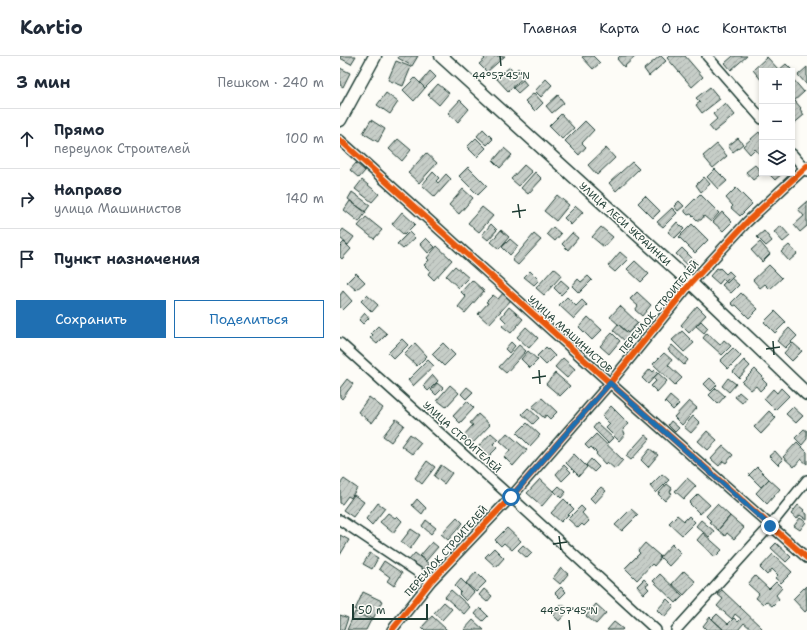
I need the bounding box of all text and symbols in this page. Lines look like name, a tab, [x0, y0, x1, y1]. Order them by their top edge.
text: Kartio	[20, 15, 83, 40]
text: Главная	[523, 19, 577, 37]
text: Карта	[599, 19, 639, 37]
text: О нас	[661, 19, 700, 37]
text: Контакты	[722, 19, 787, 37]
map controls	[759, 68, 795, 176]
button: +	[759, 68, 795, 104]
text: 44°57'45"N	[472, 69, 530, 82]
text: 3 мин	[16, 71, 71, 93]
text: Пешком · 240 m	[218, 74, 324, 91]
button: −	[759, 104, 795, 140]
text: Прямо	[54, 120, 104, 140]
icon: ahead	[16, 128, 38, 150]
text: 100 m	[285, 130, 324, 147]
text: переулок Строителей	[54, 140, 190, 157]
button: layers	[759, 140, 795, 176]
street label: УЛИЦА ЛЕСИ УКРАИНКИ	[576, 179, 674, 269]
text: Направо	[54, 180, 122, 200]
icon: right	[16, 188, 38, 210]
text: 140 m	[285, 190, 324, 207]
text: улица Машинистов	[54, 200, 181, 217]
icon: arrive	[16, 248, 38, 270]
text: Пункт назначения	[54, 249, 200, 269]
street label: ПЕРЕУЛОК СТРОИТЕЛЕЙ	[616, 258, 702, 356]
street label: УЛИЦА МАШИНИСТОВ	[525, 292, 615, 376]
button: Сохранить	[16, 300, 166, 338]
button: Поделиться	[174, 300, 324, 338]
street label: УЛИЦА СТРОИТЕЛЕЙ	[420, 398, 504, 476]
route start	[502, 488, 520, 506]
street label: ПЕРЕУЛОК СТРОИТЕЛЕЙ	[402, 503, 490, 599]
route end	[761, 517, 779, 535]
scale bar	[352, 602, 428, 621]
text: 50 m	[358, 603, 386, 618]
text: 44°57'45"N	[540, 604, 598, 617]

